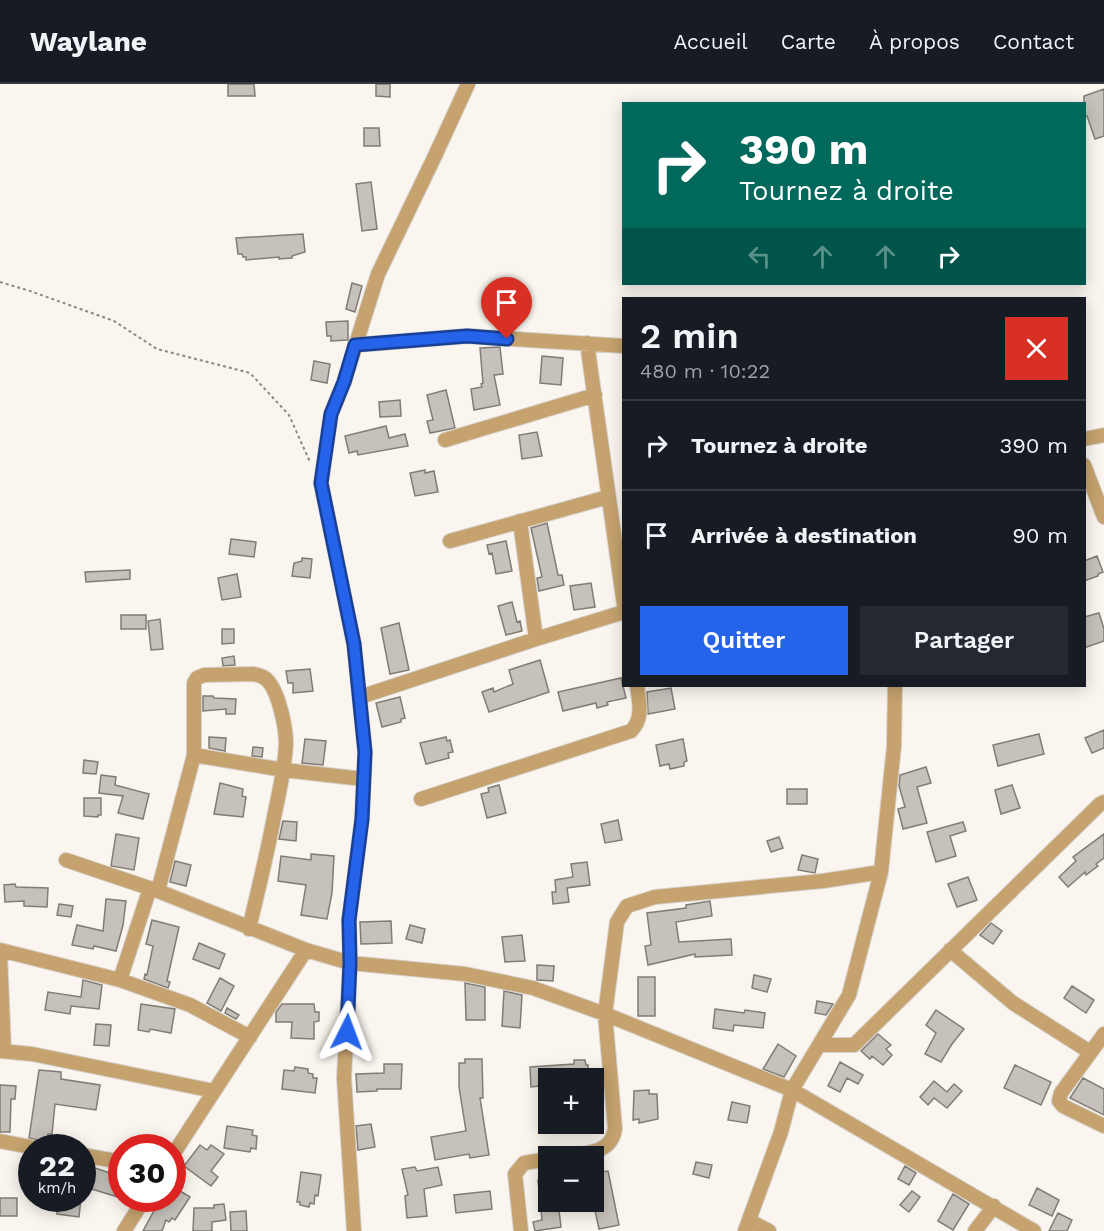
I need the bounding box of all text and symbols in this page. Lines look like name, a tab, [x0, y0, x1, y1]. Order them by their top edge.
text: Waylane	[30, 25, 147, 58]
text: Accueil	[673, 29, 748, 54]
text: Carte	[781, 29, 836, 54]
text: À propos	[869, 29, 960, 54]
text: Contact	[993, 29, 1074, 54]
text: 390 m	[739, 125, 868, 174]
icon: right	[640, 126, 718, 204]
text: Tournez à droite	[739, 175, 954, 207]
icon: left	[743, 240, 776, 273]
icon: ahead	[806, 240, 839, 273]
icon: ahead	[869, 240, 902, 273]
icon: right	[932, 240, 965, 273]
pin	[481, 277, 532, 339]
icon: arrive	[490, 286, 523, 319]
text: 2 min	[640, 315, 739, 357]
button: close	[1005, 317, 1068, 380]
text: 480 m · 10:22	[640, 359, 770, 383]
icon: right	[640, 429, 673, 462]
text: Tournez à droite	[691, 433, 868, 458]
text: 390 m	[999, 433, 1068, 458]
icon: arrive	[640, 519, 673, 552]
text: Arrivée à destination	[691, 523, 917, 548]
text: 90 m	[1012, 523, 1068, 548]
button: Quitter	[640, 606, 848, 675]
button: Partager	[860, 606, 1068, 675]
position arrow	[315, 1000, 379, 1064]
map controls	[538, 1068, 604, 1212]
button: +	[538, 1068, 604, 1134]
speed limit sign: 30	[108, 1134, 186, 1212]
button: −	[538, 1146, 604, 1212]
text: 22	[39, 1148, 75, 1183]
text: km/h	[38, 1179, 76, 1197]

